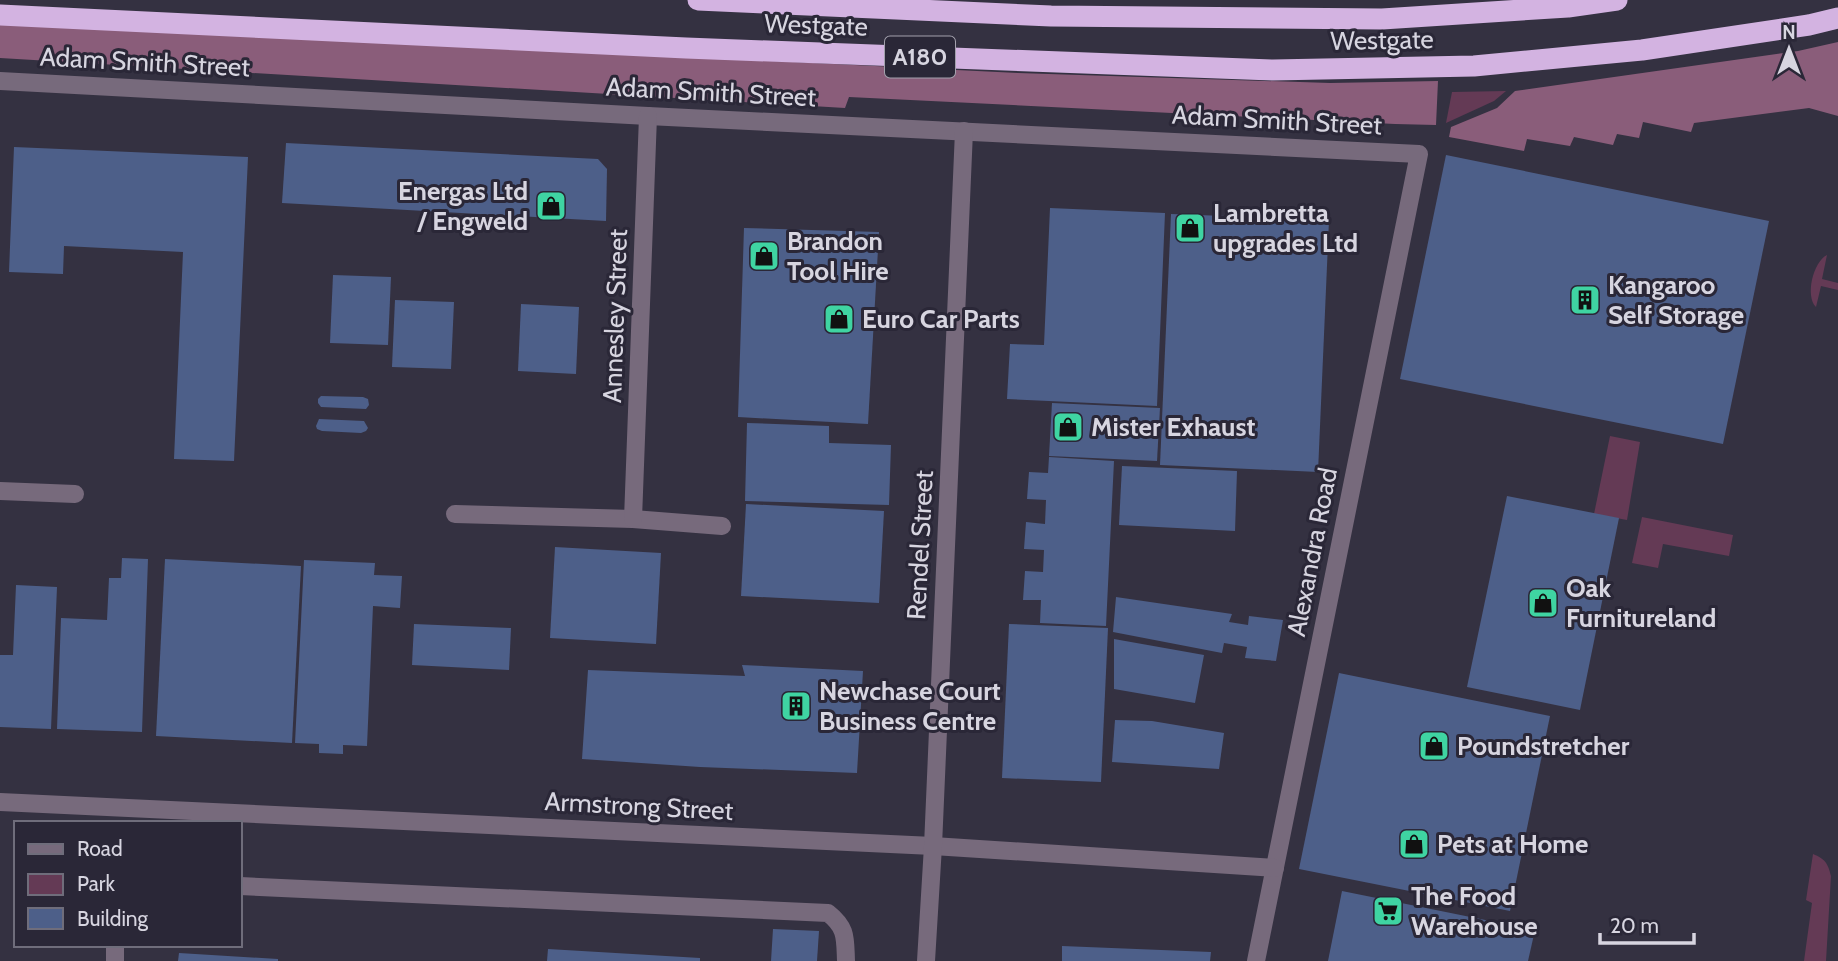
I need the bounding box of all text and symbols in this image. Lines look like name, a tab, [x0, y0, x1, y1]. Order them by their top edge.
street label: Westgate	[764, 7, 868, 43]
north arrow	[1754, 14, 1824, 84]
text: N	[1782, 21, 1796, 44]
street label: Westgate	[1330, 23, 1434, 57]
road number: A180	[885, 36, 955, 78]
street label: Adam Smith Street	[39, 41, 251, 83]
street label: Adam Smith Street	[605, 71, 817, 113]
street label: Adam Smith Street	[1171, 99, 1383, 141]
place label: Energas Ltd / Engweld	[398, 175, 528, 237]
shop icon: Energas Ltd / Engweld	[534, 189, 568, 223]
place label: Lambretta upgrades Ltd	[1213, 197, 1358, 259]
shop icon: Lambretta upgrades Ltd	[1173, 211, 1207, 245]
place label: Brandon Tool Hire	[787, 225, 889, 287]
street label: Annesley Street	[596, 228, 634, 404]
shop icon: Brandon Tool Hire	[747, 239, 781, 273]
place label: Kangaroo Self Storage	[1608, 269, 1744, 331]
building icon: Kangaroo Self Storage	[1568, 283, 1602, 317]
shop icon: Euro Car Parts	[822, 302, 856, 336]
place label: Euro Car Parts	[862, 303, 1020, 335]
shop icon: Mister Exhaust	[1051, 410, 1085, 444]
place label: Mister Exhaust	[1091, 411, 1255, 443]
street label: Alexandra Road	[1280, 465, 1344, 639]
street label: Rendel Street	[900, 469, 940, 621]
place label: Oak Furnitureland	[1566, 572, 1716, 634]
shop icon: Oak Furnitureland	[1526, 586, 1560, 620]
place label: Newchase Court Business Centre	[819, 675, 1001, 737]
building icon: Newchase Court Business Centre	[779, 689, 813, 723]
shop icon: Poundstretcher	[1417, 729, 1451, 763]
place label: Poundstretcher	[1457, 730, 1630, 762]
street label: Armstrong Street	[544, 785, 734, 827]
legend	[14, 821, 242, 947]
shop icon: Pets at Home	[1397, 827, 1431, 861]
place label: Pets at Home	[1437, 828, 1588, 860]
text: Road	[77, 836, 123, 861]
text: Park	[77, 871, 115, 896]
place label: The Food Warehouse	[1411, 880, 1538, 942]
supermarket icon: The Food Warehouse	[1371, 894, 1405, 928]
scale bar	[1600, 902, 1694, 946]
text: Building	[77, 906, 149, 931]
text: 20 m	[1610, 913, 1659, 938]

